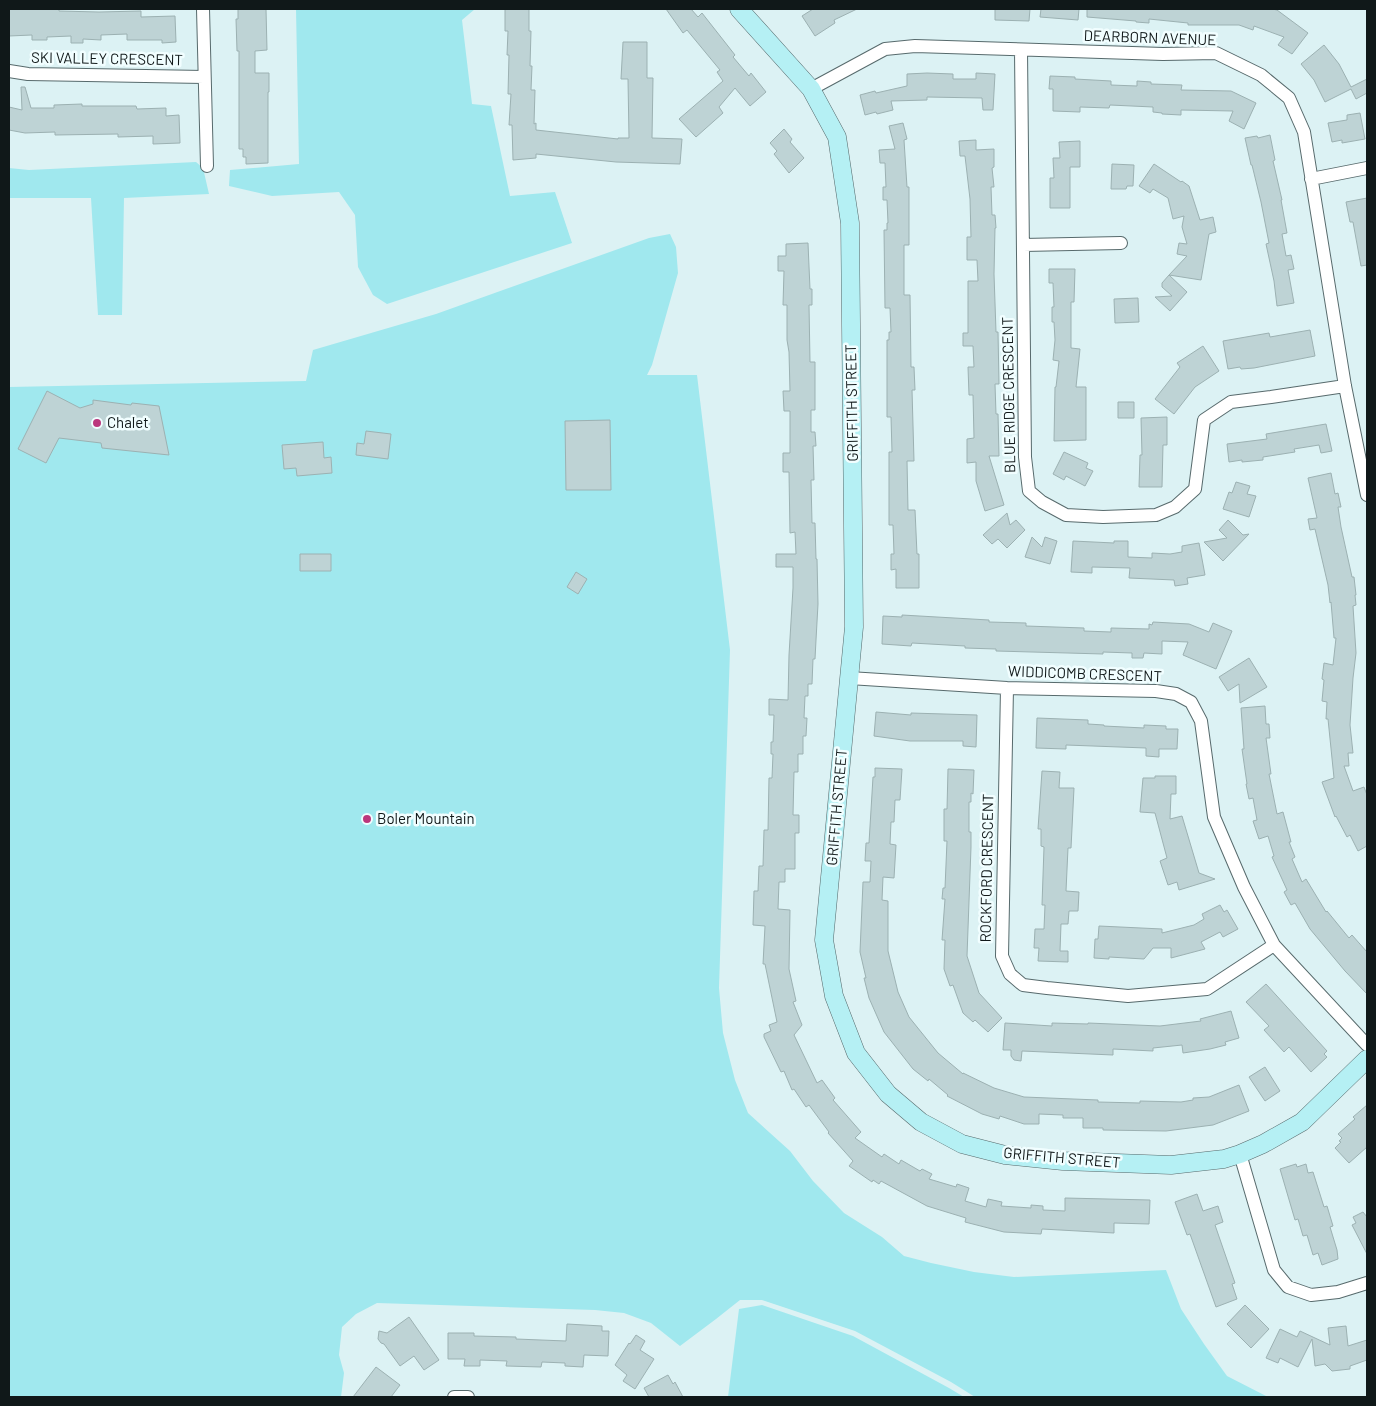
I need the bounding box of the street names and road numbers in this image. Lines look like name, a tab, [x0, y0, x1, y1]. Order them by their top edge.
street label: DEARBORN AVENUE	[1083, 26, 1217, 48]
street label: SKI VALLEY CRESCENT	[31, 48, 183, 68]
street label: BLUE RIDGE CRESCENT	[998, 317, 1018, 473]
street label: GRIFFITH STREET	[841, 344, 861, 462]
street label: WIDDICOMB CRESCENT	[1008, 661, 1162, 685]
street label: GRIFFITH STREET	[822, 748, 850, 866]
street label: ROCKFORD CRESCENT	[976, 793, 996, 943]
street label: GRIFFITH STREET	[1003, 1143, 1121, 1171]

